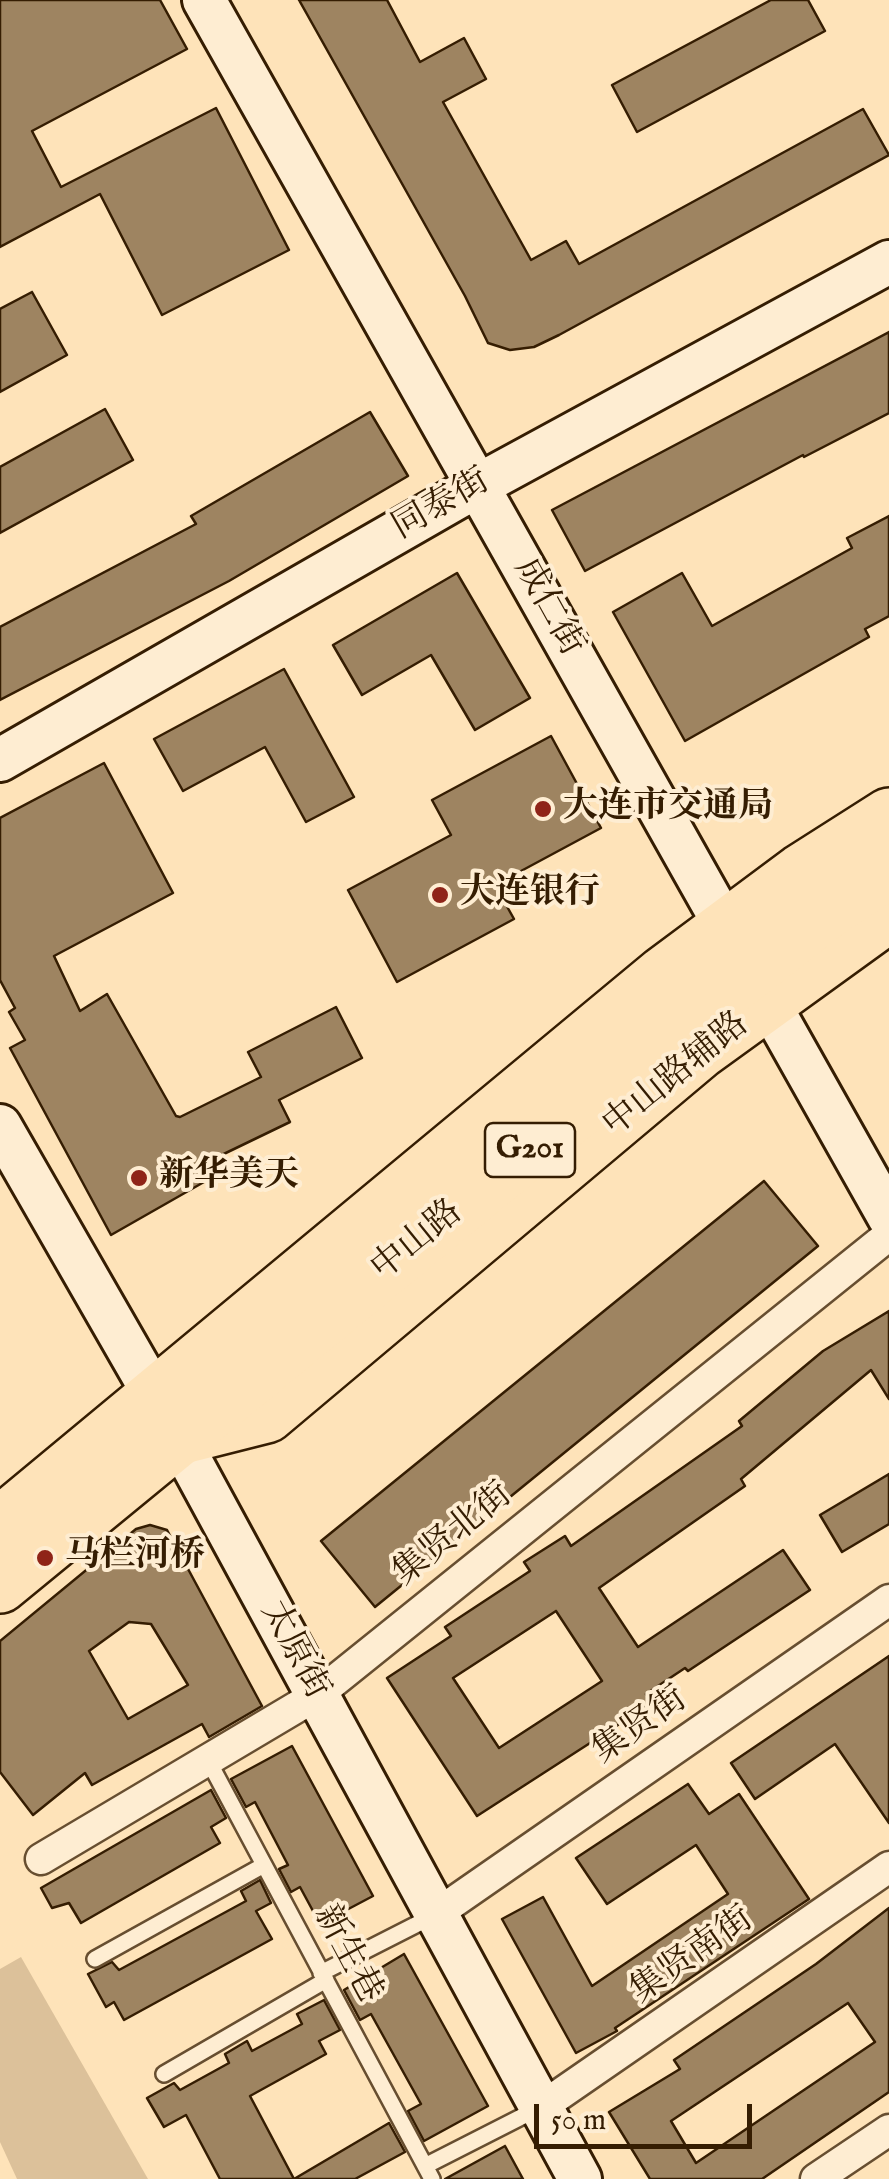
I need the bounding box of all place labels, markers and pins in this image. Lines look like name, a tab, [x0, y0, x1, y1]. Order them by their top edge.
place label: 大连市交通局	[563, 788, 773, 830]
marker: 大连市交通局	[532, 798, 554, 820]
place label: 大连银行	[460, 874, 600, 916]
marker: 大连银行	[429, 884, 451, 906]
place label: 新华美天	[159, 1157, 299, 1199]
marker: 新华美天	[128, 1167, 150, 1189]
place label: 马栏河桥	[65, 1537, 205, 1579]
marker: 马栏河桥	[34, 1547, 56, 1569]

